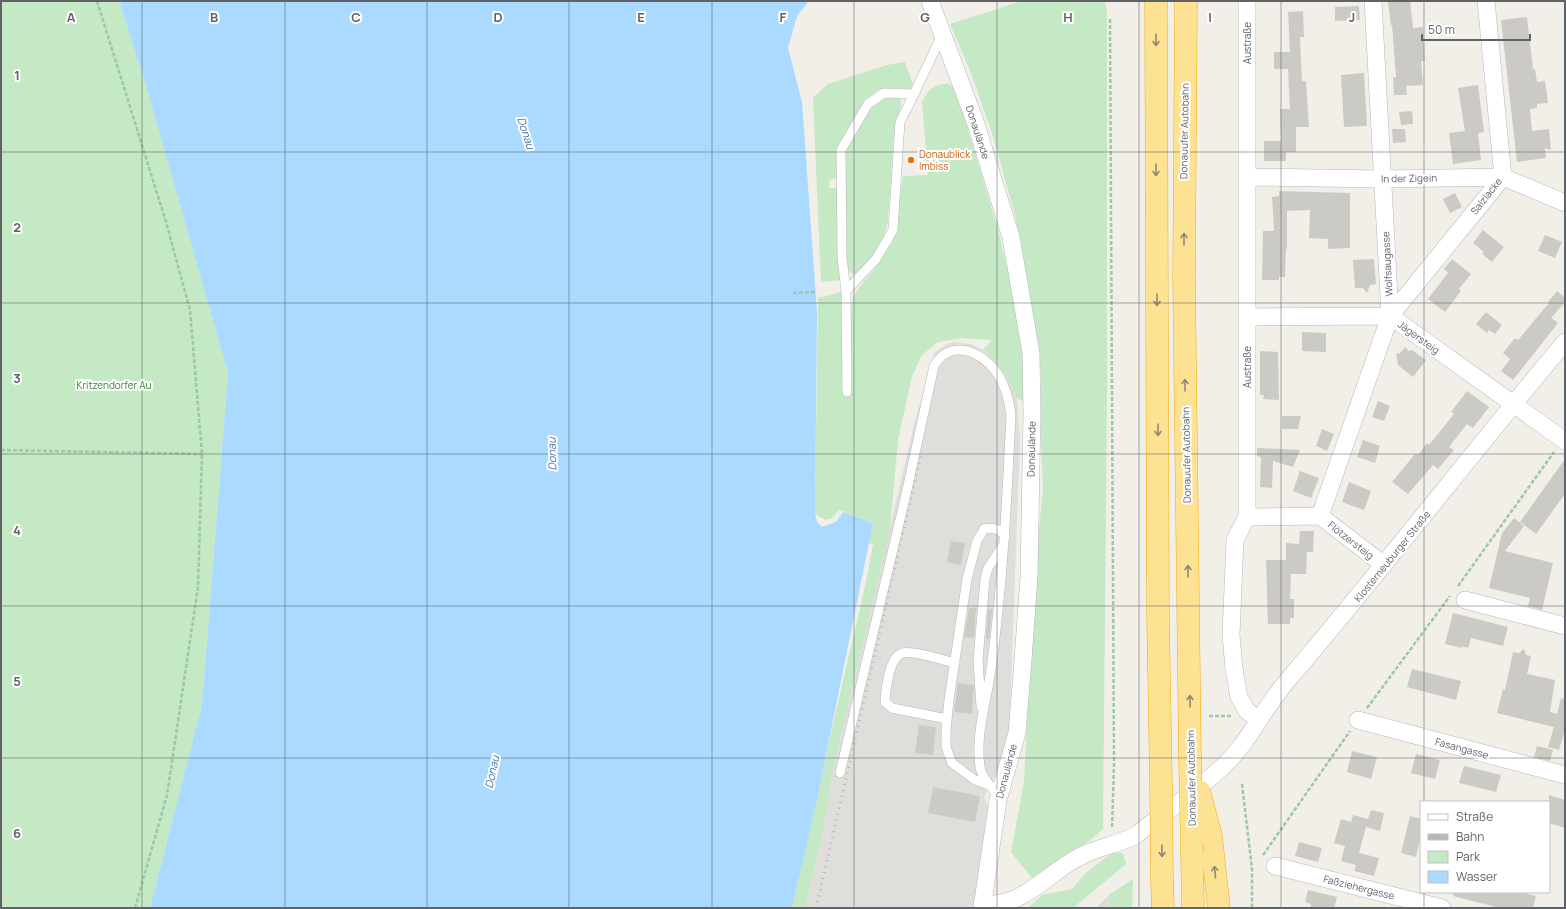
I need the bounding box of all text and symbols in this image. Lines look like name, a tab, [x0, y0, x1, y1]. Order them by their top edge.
text: A	[67, 8, 76, 26]
text: B	[210, 8, 218, 26]
text: C	[351, 8, 361, 26]
text: D	[493, 8, 503, 26]
text: E	[637, 8, 645, 26]
text: F	[780, 8, 787, 26]
text: G	[920, 8, 930, 26]
text: H	[1063, 8, 1073, 26]
text: I	[1208, 8, 1212, 26]
text: J	[1349, 8, 1355, 26]
scale bar	[1422, 16, 1530, 42]
text: 50 m	[1428, 21, 1455, 38]
street label: Austraße	[1240, 22, 1254, 64]
one-way arrow	[1152, 33, 1160, 46]
text: 1	[14, 66, 20, 84]
street label: Donauufer Autobahn	[1176, 83, 1192, 179]
street label: Donaulände	[963, 103, 993, 161]
water label: Donau	[514, 115, 539, 152]
place label: Donaublick Imbiss	[919, 147, 971, 173]
marker: Donaublick Imbiss	[906, 155, 916, 165]
one-way arrow	[1153, 163, 1160, 176]
street label: In der Zigein	[1381, 171, 1437, 185]
street label: Salzlacke	[1467, 174, 1505, 217]
text: 2	[13, 218, 21, 236]
street label: Wolfsaugasse	[1378, 231, 1396, 297]
one-way arrow	[1180, 233, 1188, 246]
one-way arrow	[1153, 293, 1161, 306]
street label: Jägersteig	[1395, 317, 1443, 357]
street label: Austraße	[1240, 346, 1254, 388]
text: 3	[13, 369, 21, 387]
park label: Kritzendorfer Au	[77, 378, 152, 392]
one-way arrow	[1181, 379, 1189, 392]
street label: Donauufer Autobahn	[1178, 407, 1194, 503]
street label: Donaulände	[1024, 421, 1038, 477]
one-way arrow	[1154, 423, 1162, 436]
water label: Donau	[543, 436, 560, 471]
street label: Klosterneuburger Straße	[1351, 507, 1433, 605]
street label: Flötzersteig	[1325, 518, 1377, 562]
text: 4	[13, 521, 21, 539]
one-way arrow	[1184, 565, 1192, 578]
text: 5	[13, 672, 21, 690]
one-way arrow	[1186, 695, 1194, 708]
street label: Donauufer Autobahn	[1183, 730, 1199, 826]
street label: Fasangasse	[1434, 734, 1490, 762]
street label: Donaulände	[992, 742, 1020, 800]
water label: Donau	[481, 753, 503, 790]
legend	[1420, 801, 1550, 893]
text: Straße	[1456, 808, 1493, 825]
text: 6	[13, 824, 21, 842]
text: Bahn	[1456, 828, 1484, 845]
one-way arrow	[1158, 844, 1166, 857]
text: Park	[1456, 848, 1481, 865]
one-way arrow	[1212, 866, 1219, 879]
text: Wasser	[1456, 868, 1498, 885]
street label: Faßziehergasse	[1322, 871, 1396, 903]

